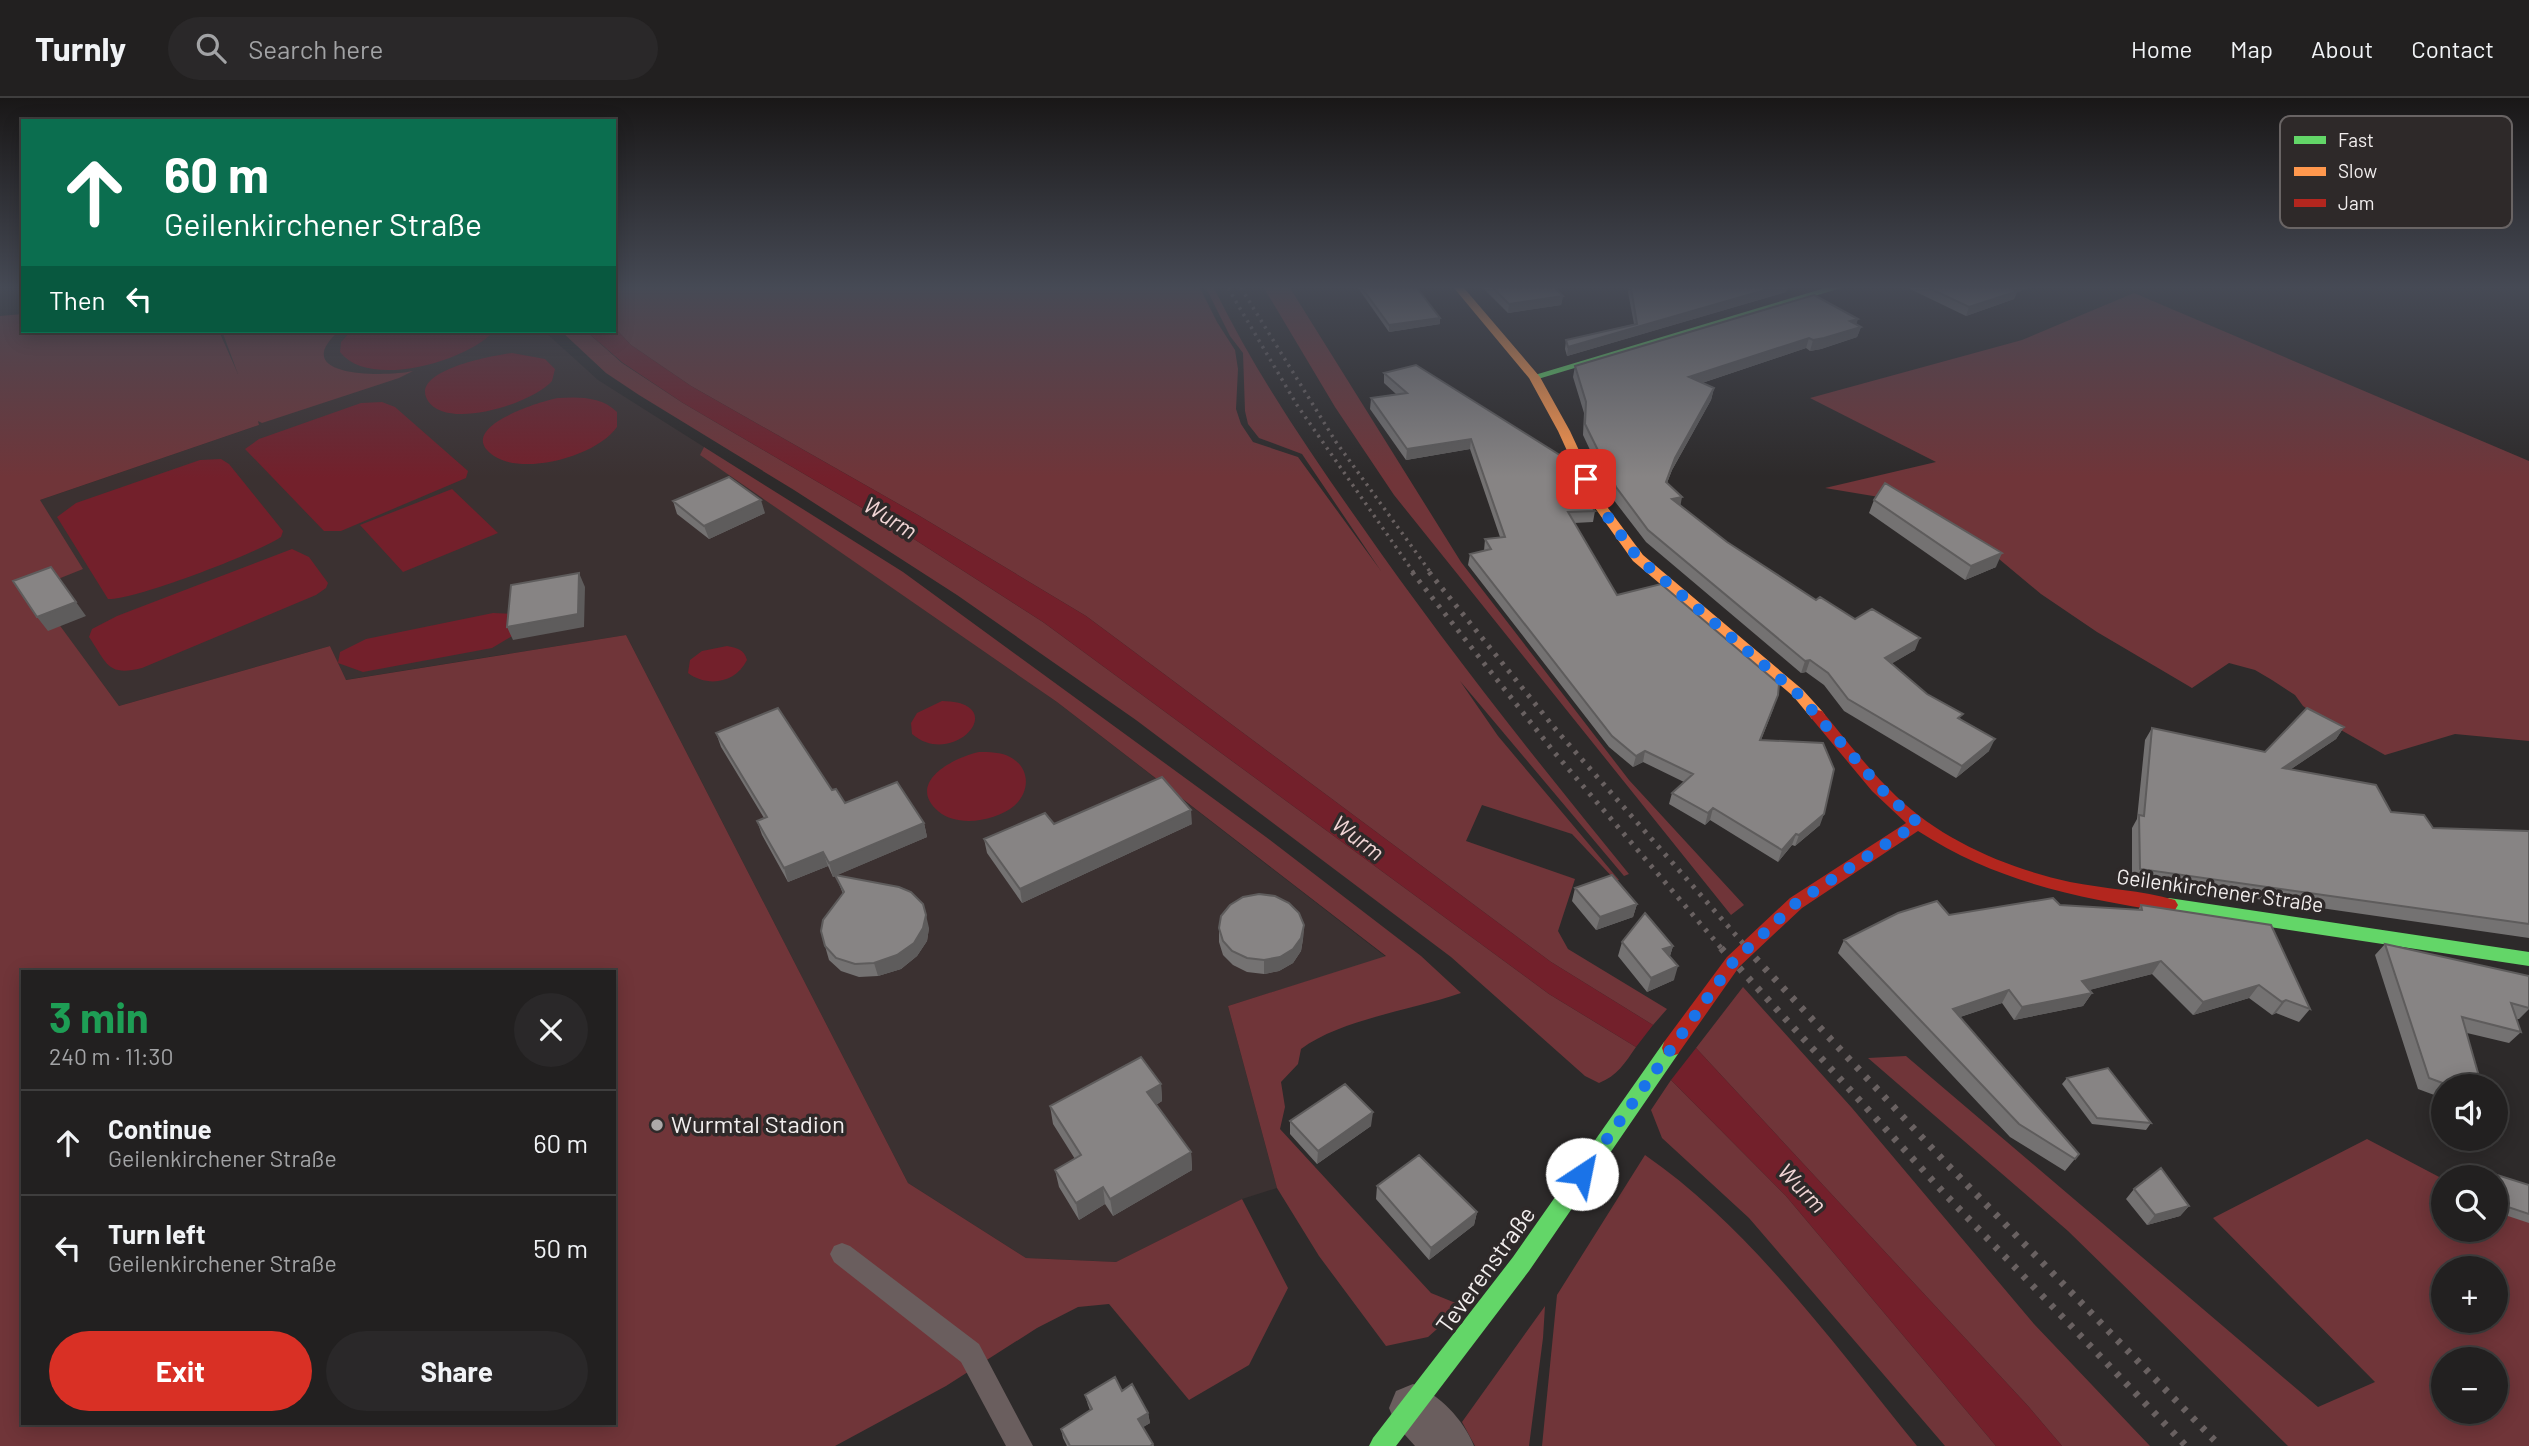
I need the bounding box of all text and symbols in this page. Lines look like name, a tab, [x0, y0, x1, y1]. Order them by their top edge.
search box	[168, 17, 658, 80]
text: Turnly	[35, 28, 126, 68]
icon: search	[192, 29, 230, 67]
text: Search here	[248, 33, 383, 64]
text: Home	[2131, 34, 2192, 63]
text: Map	[2230, 34, 2273, 63]
text: About	[2311, 34, 2373, 63]
text: Contact	[2411, 34, 2494, 63]
legend	[2280, 116, 2512, 228]
text: Fast	[2338, 128, 2374, 151]
text: 60 m	[164, 144, 269, 203]
icon: ahead	[49, 147, 140, 238]
text: Slow	[2338, 159, 2377, 182]
text: Jam	[2338, 191, 2374, 214]
text: Geilenkirchener Straße	[164, 204, 482, 242]
icon: left	[120, 280, 158, 318]
text: Then	[49, 284, 106, 315]
pin	[1556, 449, 1616, 509]
icon: arrive	[1567, 460, 1605, 498]
water label: Wurm	[859, 490, 923, 544]
water label: Wurm	[1327, 809, 1390, 866]
street label: Geilenkirchener Straße	[2115, 863, 2325, 916]
text: 3 min	[49, 991, 149, 1041]
button: close	[514, 993, 588, 1067]
text: 240 m · 11:30	[49, 1042, 173, 1070]
map controls	[2431, 1074, 2508, 1424]
button: sound	[2431, 1074, 2508, 1151]
place label: Wurmtal Stadion	[671, 1109, 845, 1138]
text: Continue	[108, 1113, 212, 1144]
marker: Wurmtal Stadion	[649, 1117, 665, 1133]
icon: ahead	[49, 1124, 87, 1162]
text: 60 m	[533, 1127, 588, 1158]
position arrow	[1545, 1137, 1619, 1211]
text: Geilenkirchener Straße	[108, 1144, 337, 1172]
water label: Wurm	[1773, 1157, 1833, 1218]
button: search	[2431, 1165, 2508, 1242]
street label: Teverenstraße	[1429, 1200, 1541, 1338]
text: Turn left	[108, 1218, 206, 1249]
icon: left	[49, 1229, 87, 1267]
text: 50 m	[533, 1232, 588, 1263]
text: Geilenkirchener Straße	[108, 1249, 337, 1277]
button: +	[2431, 1256, 2508, 1333]
button: Exit	[49, 1331, 312, 1411]
button: Share	[326, 1331, 588, 1411]
button: −	[2431, 1347, 2508, 1424]

